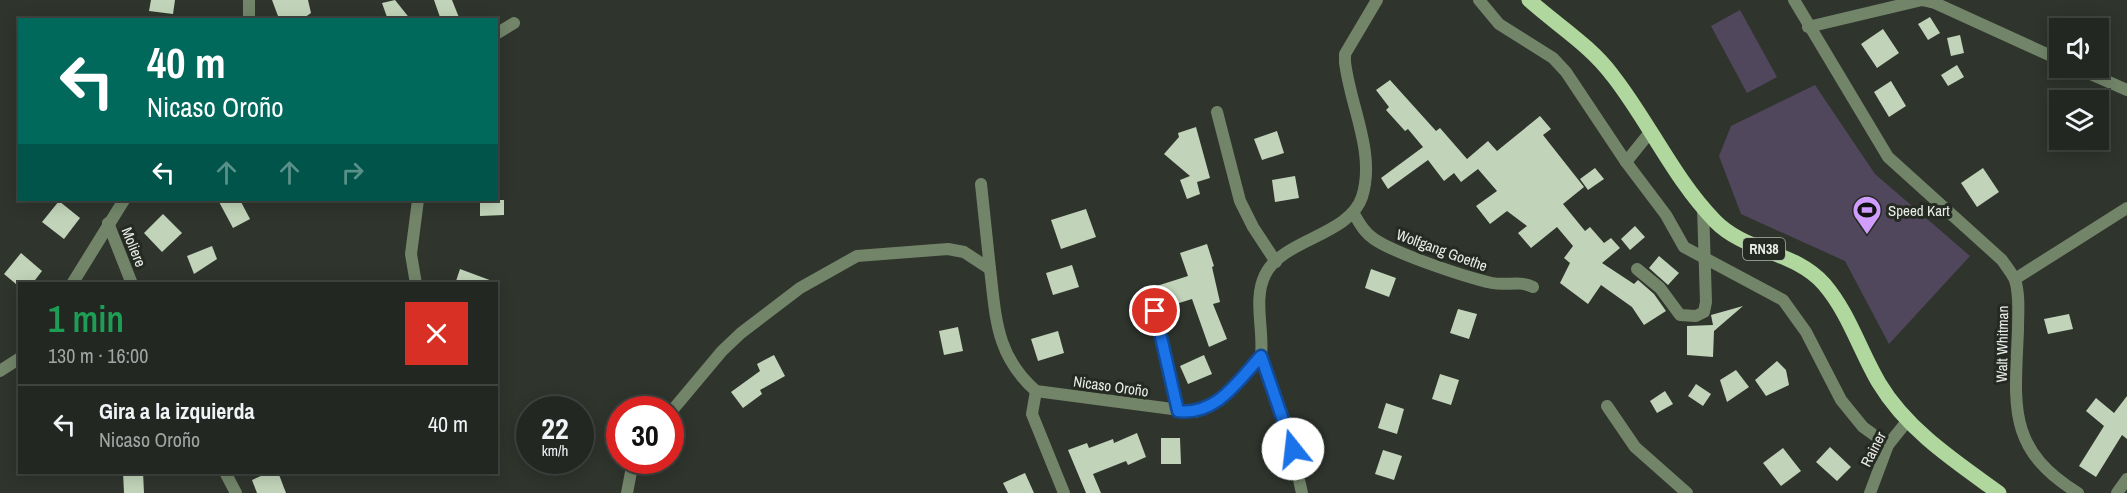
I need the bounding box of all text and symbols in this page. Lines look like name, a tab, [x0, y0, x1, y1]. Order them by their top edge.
map controls	[2049, 18, 2109, 150]
button: sound	[2049, 18, 2109, 78]
text: 40 m	[147, 35, 226, 91]
icon: left	[48, 42, 126, 120]
text: Nicaso Oroño	[147, 89, 284, 125]
button: layers	[2049, 90, 2109, 150]
icon: left	[147, 156, 180, 189]
icon: ahead	[210, 156, 243, 189]
icon: ahead	[273, 156, 306, 189]
icon: right	[336, 156, 369, 189]
sports icon: Speed Kart	[1851, 194, 1883, 236]
place label: Speed Kart	[1888, 200, 1950, 221]
street label: Moliere	[117, 224, 151, 270]
street label: Wolfgang Goethe	[1394, 224, 1491, 276]
road number: RN38	[1743, 238, 1785, 260]
pin	[1129, 285, 1180, 336]
icon: arrive	[1138, 294, 1171, 327]
text: 1 min	[48, 295, 124, 343]
button: close	[405, 302, 468, 365]
street label: Walt Whitman	[1991, 305, 2013, 383]
text: 130 m · 16:00	[48, 342, 148, 369]
street label: Nicaso Oroño	[1072, 370, 1150, 402]
text: Gira a la izquierda	[99, 396, 254, 426]
speed limit sign: 30	[606, 396, 684, 474]
icon: left	[48, 408, 81, 441]
text: 22	[541, 408, 569, 448]
text: 40 m	[428, 409, 468, 439]
position arrow	[1261, 417, 1325, 481]
text: Nicaso Oroño	[99, 426, 200, 453]
street label: Rainer	[1855, 428, 1891, 470]
text: km/h	[542, 440, 568, 461]

